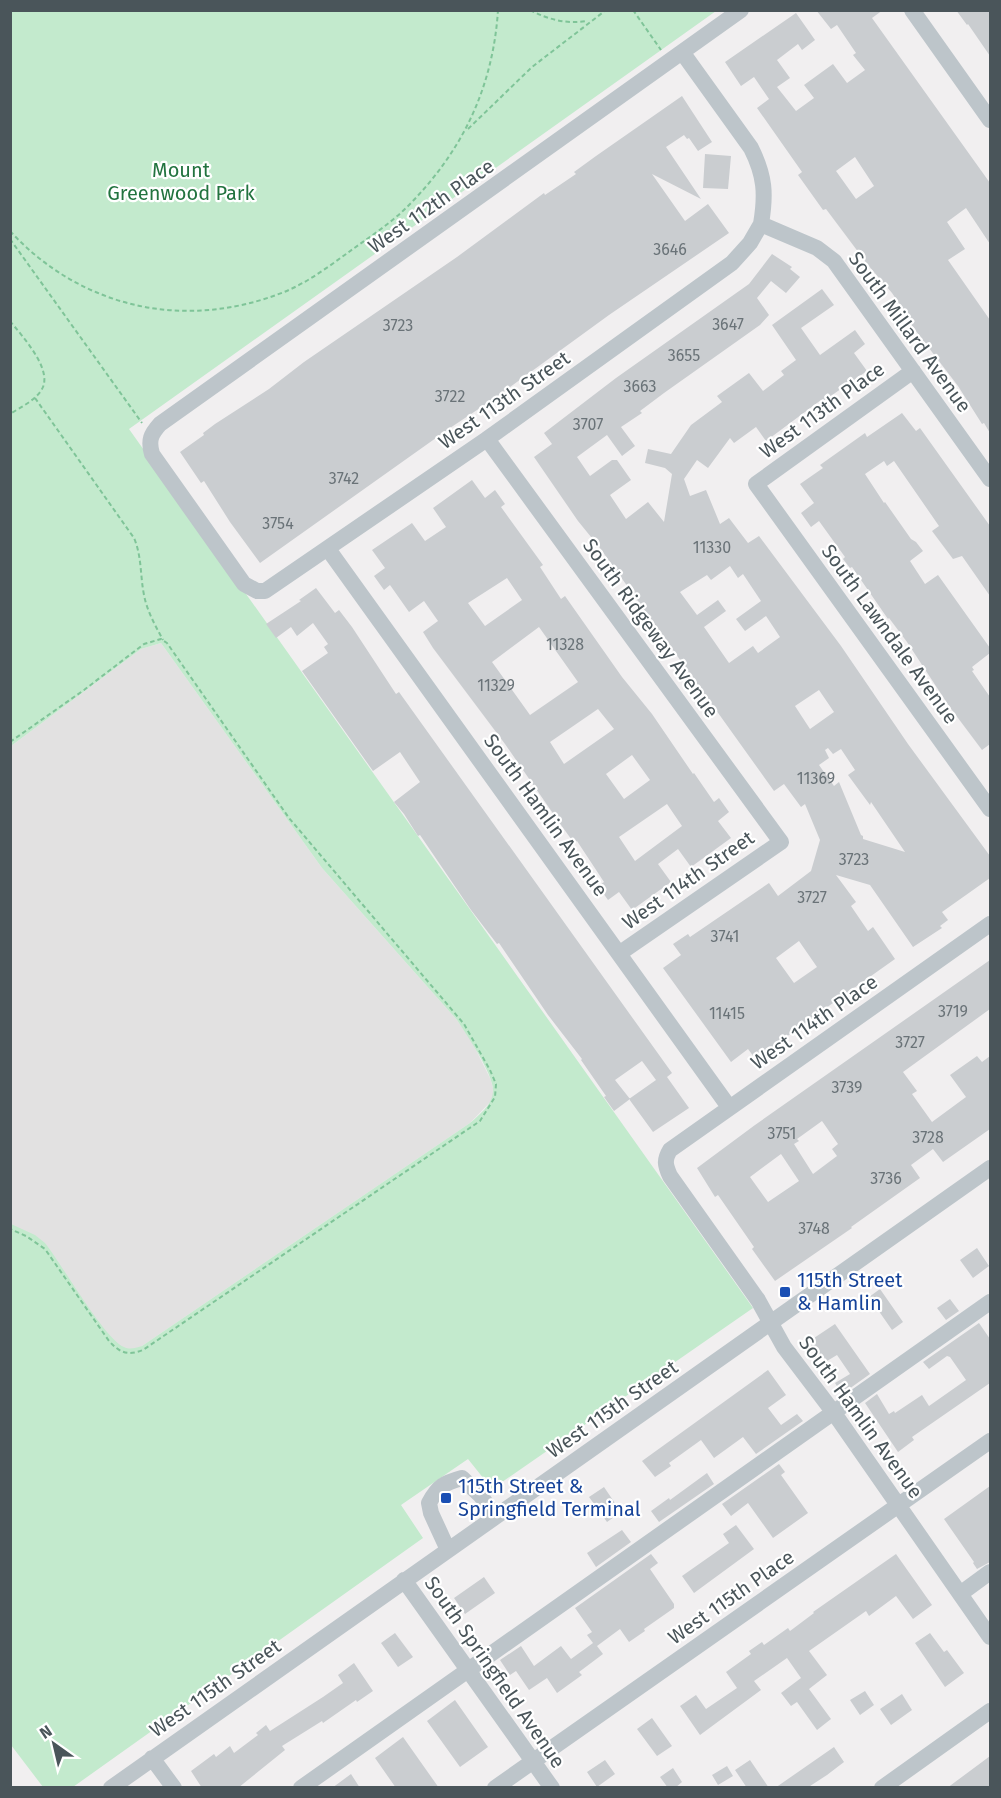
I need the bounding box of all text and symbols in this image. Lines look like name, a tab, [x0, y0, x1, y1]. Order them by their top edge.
street label: West 112th Place	[363, 154, 499, 258]
park label: Mount Greenwood Park	[107, 158, 256, 205]
house number: 3646	[653, 240, 687, 259]
street label: South Millard Avenue	[844, 247, 976, 417]
house number: 3647	[712, 315, 744, 334]
house number: 3723	[383, 316, 413, 335]
street label: West 113th Street	[434, 345, 575, 454]
house number: 3655	[668, 346, 700, 365]
street label: West 113th Place	[755, 357, 889, 463]
house number: 3663	[624, 377, 656, 396]
house number: 3722	[435, 387, 465, 406]
house number: 3707	[573, 415, 603, 434]
house number: 3742	[329, 469, 359, 488]
house number: 3754	[262, 514, 294, 533]
street label: South Ridgeway Avenue	[578, 534, 724, 722]
house number: 11330	[693, 538, 731, 557]
street label: South Lawndale Avenue	[817, 540, 963, 728]
house number: 11328	[546, 635, 584, 654]
house number: 11329	[477, 676, 515, 695]
street label: South Hamlin Avenue	[479, 729, 613, 901]
house number: 11369	[797, 769, 835, 788]
street label: West 114th Street	[618, 825, 759, 934]
house number: 3723	[839, 850, 869, 869]
house number: 3727	[797, 888, 827, 907]
house number: 3741	[711, 927, 739, 946]
street label: West 114th Place	[746, 969, 882, 1075]
house number: 3719	[938, 1002, 968, 1021]
house number: 11415	[709, 1004, 745, 1023]
house number: 3727	[895, 1033, 925, 1052]
house number: 3739	[831, 1078, 863, 1097]
house number: 3751	[768, 1124, 796, 1143]
house number: 3728	[912, 1128, 944, 1147]
house number: 3736	[870, 1169, 902, 1188]
house number: 3748	[798, 1219, 830, 1238]
place label: 115th Street & Hamlin	[797, 1268, 903, 1315]
marker: 115th Street & Hamlin	[778, 1285, 792, 1299]
street label: South Hamlin Avenue	[794, 1331, 928, 1503]
street label: West 115th Street	[542, 1354, 683, 1463]
place label: 115th Street & Springfield Terminal	[458, 1474, 641, 1521]
marker: 115th Street & Springfield Terminal	[439, 1491, 453, 1505]
street label: West 115th Place	[663, 1545, 799, 1649]
street label: South Springfield Avenue	[420, 1572, 570, 1772]
street label: West 115th Street	[145, 1633, 286, 1742]
north arrow	[24, 1714, 84, 1774]
text: N	[36, 1721, 56, 1743]

